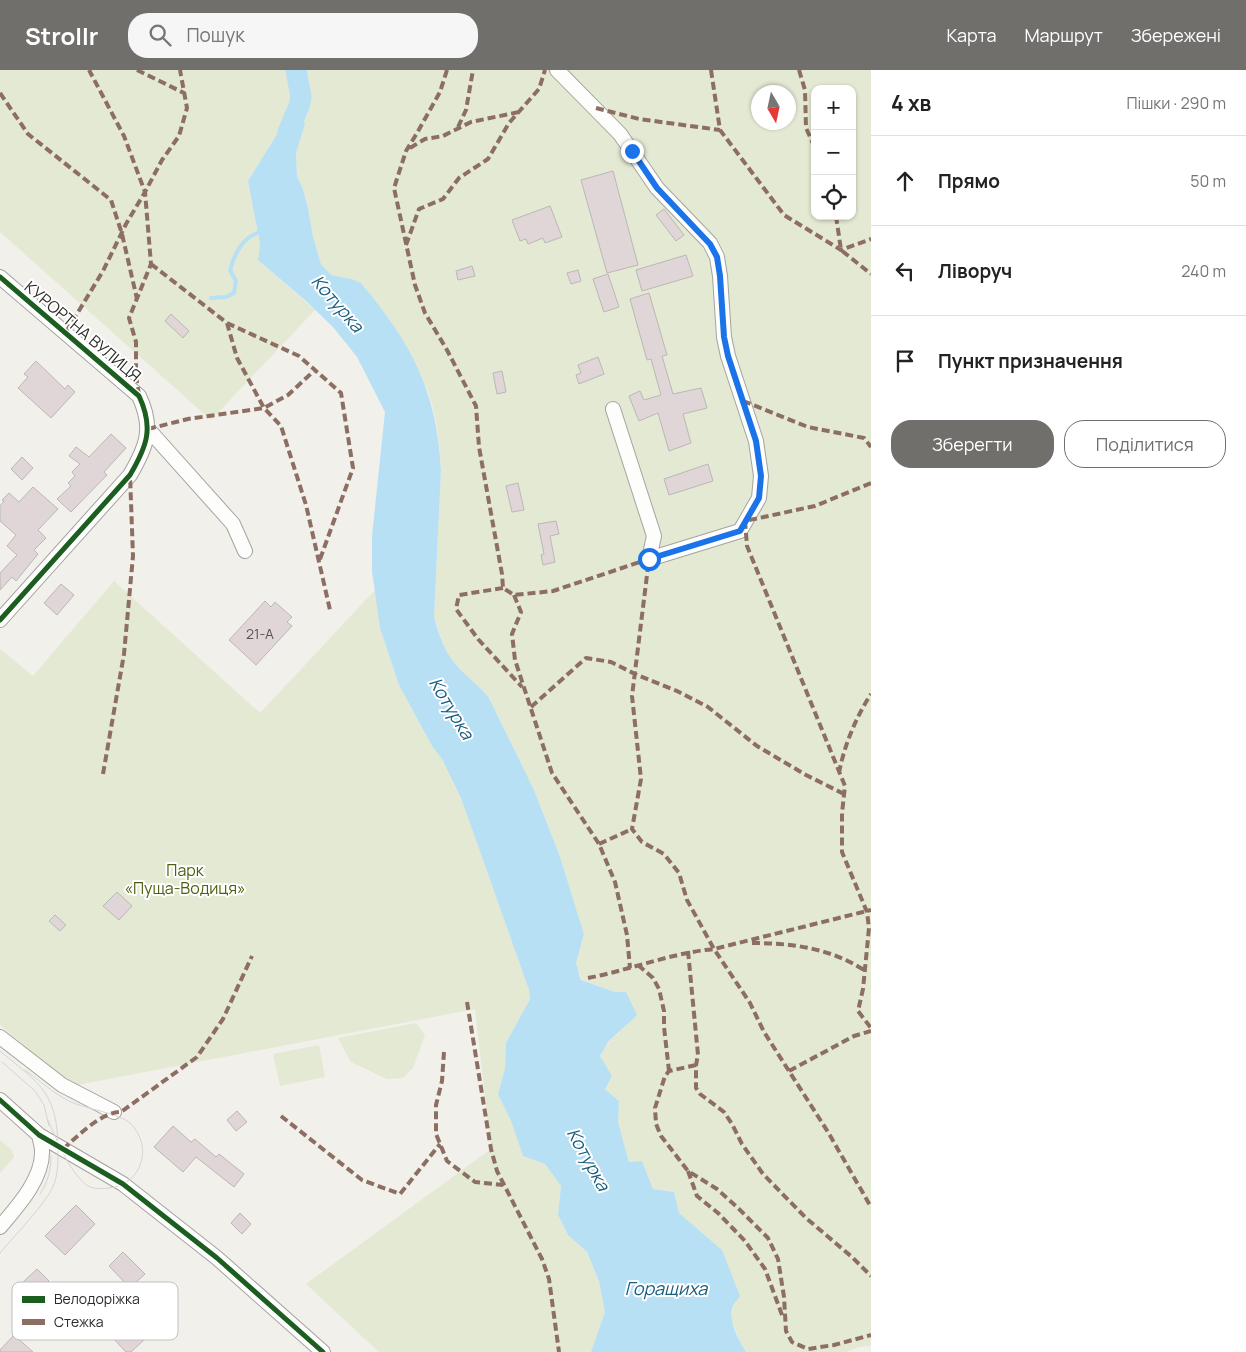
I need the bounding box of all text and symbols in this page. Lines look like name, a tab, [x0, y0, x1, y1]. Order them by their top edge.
search box	[128, 13, 478, 58]
text: Strollr	[25, 19, 98, 52]
icon: search	[146, 21, 174, 49]
text: Пошук	[186, 22, 245, 48]
text: Карта	[946, 23, 996, 47]
text: Маршрут	[1024, 23, 1103, 47]
text: Збережені	[1131, 23, 1221, 47]
north arrow	[751, 85, 796, 130]
map controls	[811, 85, 856, 220]
button: +	[811, 85, 856, 130]
text: 4 хв	[891, 89, 931, 117]
text: Пішки · 290 m	[1126, 92, 1226, 114]
button: −	[811, 130, 856, 175]
route end	[621, 140, 644, 163]
icon: ahead	[891, 167, 919, 195]
text: Прямо	[938, 168, 1000, 194]
text: 50 m	[1190, 170, 1226, 192]
button: locate	[811, 175, 856, 220]
icon: left	[891, 257, 919, 285]
text: Ліворуч	[938, 258, 1012, 284]
text: 240 m	[1181, 260, 1226, 282]
water label: Котурка	[306, 269, 370, 337]
street label: КУРОРТНА ВУЛИЦЯ	[20, 276, 146, 386]
icon: arrive	[891, 347, 919, 375]
text: Пункт призначення	[938, 348, 1123, 374]
button: Зберегти	[891, 420, 1054, 468]
button: Поділитися	[1064, 420, 1226, 468]
route start	[638, 548, 661, 571]
house number: 21-А	[246, 624, 274, 643]
water label: Котурка	[424, 672, 480, 744]
park label: Парк «Пуща-Водиця»	[124, 859, 246, 899]
water label: Котурка	[562, 1123, 617, 1196]
water label: Горащиха	[625, 1276, 708, 1300]
legend	[12, 1282, 178, 1340]
text: Велодоріжка	[54, 1289, 140, 1308]
text: Стежка	[54, 1312, 104, 1331]

